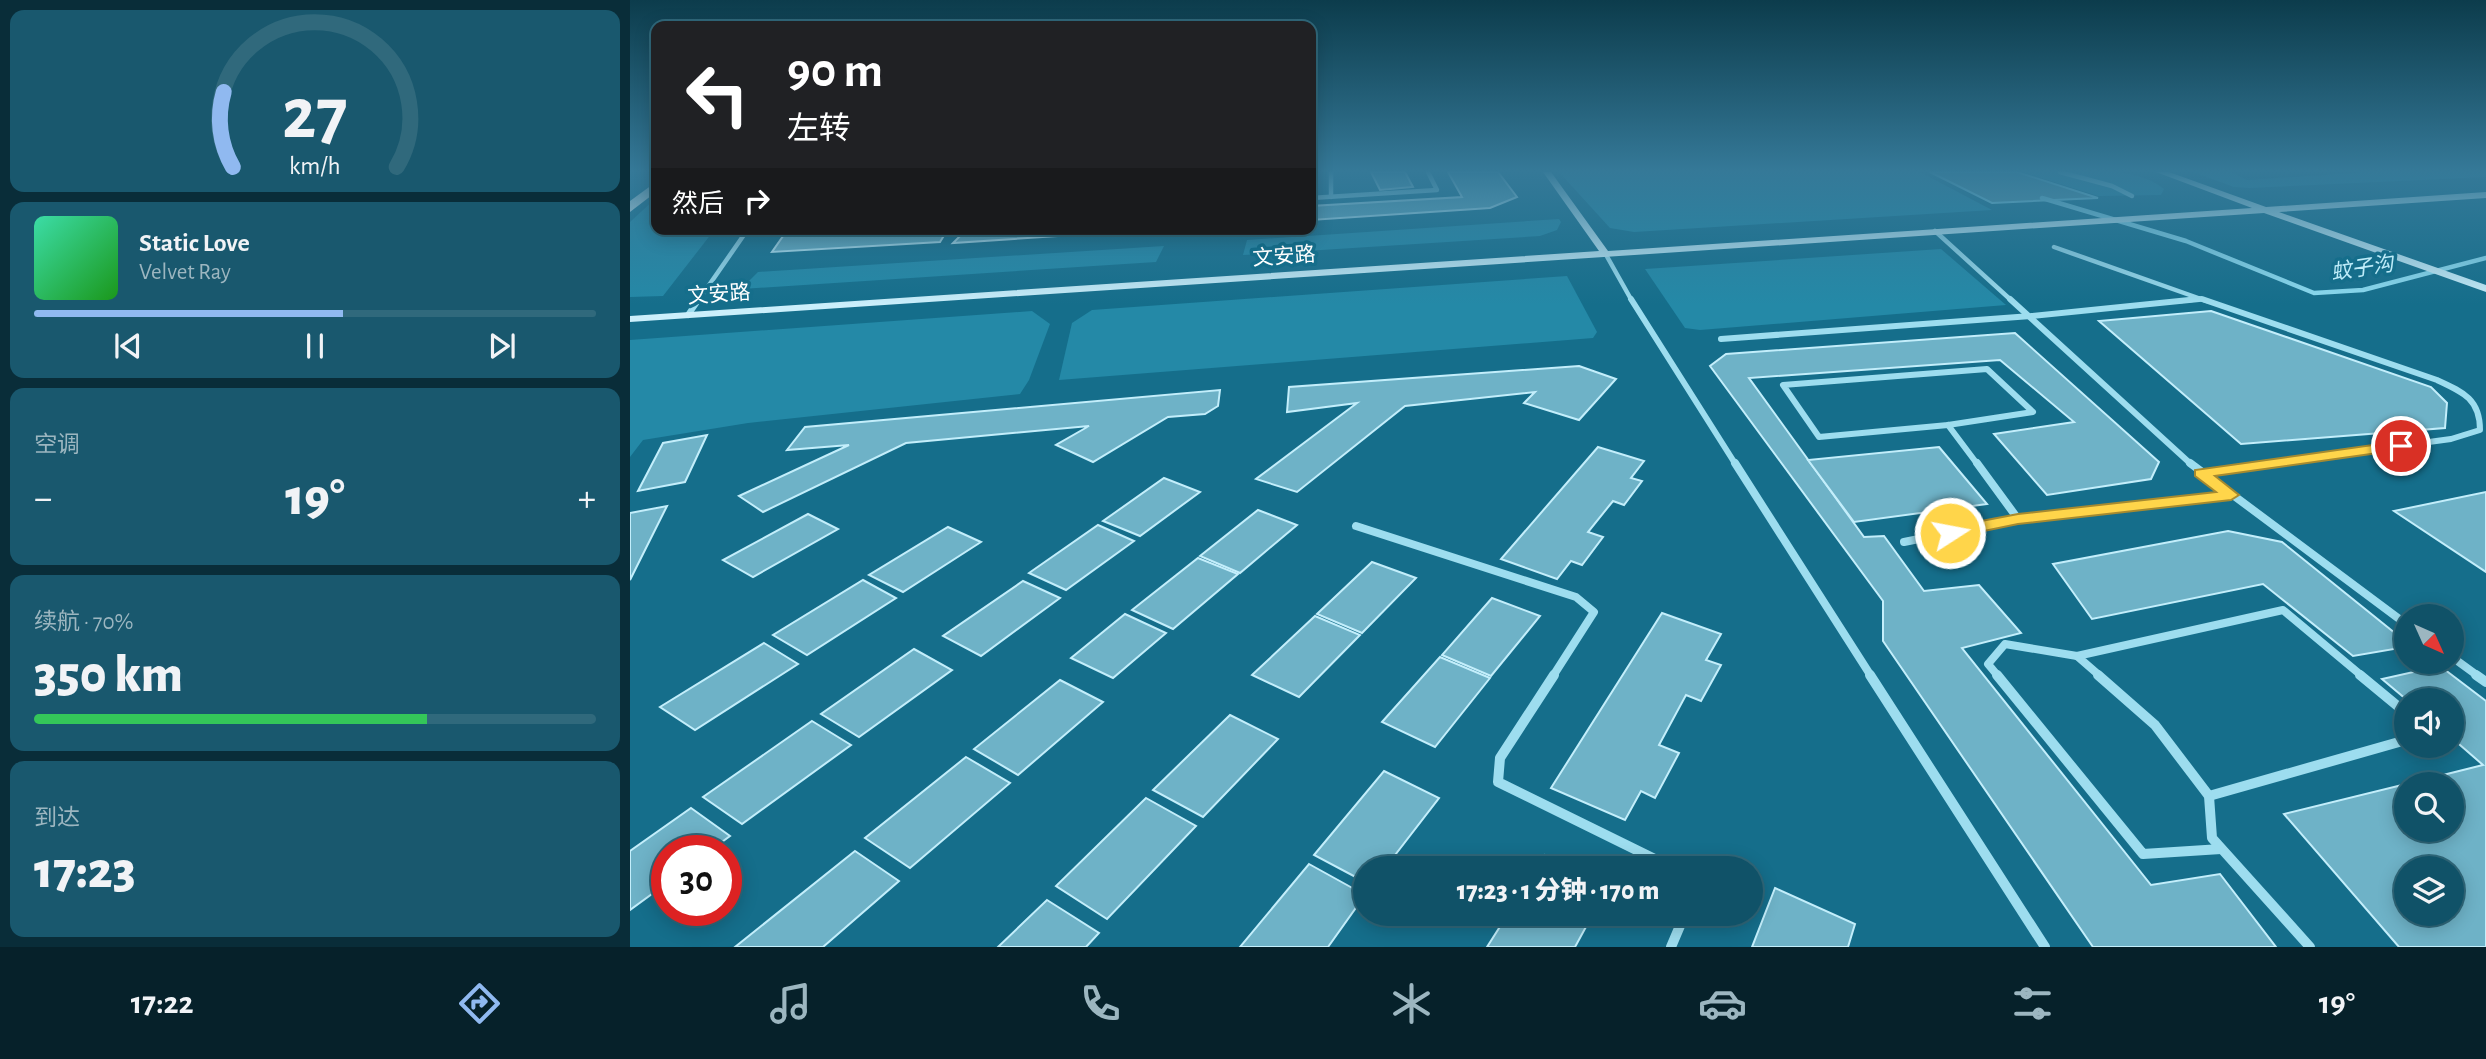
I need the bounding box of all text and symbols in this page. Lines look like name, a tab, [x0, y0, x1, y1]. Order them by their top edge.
text: 90 m	[787, 47, 883, 96]
icon: left	[672, 49, 763, 140]
text: 27	[282, 79, 348, 152]
text: 左转	[787, 113, 851, 145]
text: km/h	[289, 154, 341, 179]
icon: right	[738, 182, 776, 220]
text: 然后	[672, 191, 724, 217]
text: Static Love	[139, 230, 250, 256]
street label: 文安路	[1252, 243, 1316, 269]
water label: 蚊子沟	[2329, 252, 2397, 284]
text: Velvet Ray	[139, 261, 231, 284]
street label: 文安路	[687, 281, 751, 307]
icon: previous	[109, 327, 147, 365]
icon: pause	[296, 327, 334, 365]
icon: next	[483, 327, 521, 365]
pin	[2371, 416, 2431, 476]
icon: arrive	[2382, 427, 2420, 465]
text: 空调	[34, 434, 80, 457]
text: 19°	[285, 472, 345, 524]
text: −	[34, 480, 52, 518]
text: +	[578, 480, 596, 518]
position arrow	[1913, 496, 1987, 570]
north arrow	[2394, 604, 2464, 674]
map controls	[2394, 604, 2464, 926]
text: 续航 · 70%	[34, 611, 134, 634]
text: 350 km	[34, 649, 183, 701]
button: sound	[2394, 688, 2464, 758]
button: search	[2394, 772, 2464, 842]
text: 到达	[34, 807, 80, 830]
speed limit sign: 30	[651, 835, 742, 926]
text: 17:23	[34, 845, 136, 897]
button: layers	[2394, 856, 2464, 926]
text: 17:23 · 1 分钟 · 170 m	[1457, 878, 1659, 904]
icon: directions	[455, 979, 504, 1028]
icon: music	[766, 979, 815, 1028]
icon: phone	[1076, 979, 1125, 1028]
icon: climate	[1387, 979, 1436, 1028]
icon: car	[1698, 979, 1747, 1028]
icon: filters	[2008, 979, 2057, 1028]
text: 17:22	[131, 987, 194, 1019]
text: 19°	[2319, 987, 2355, 1019]

